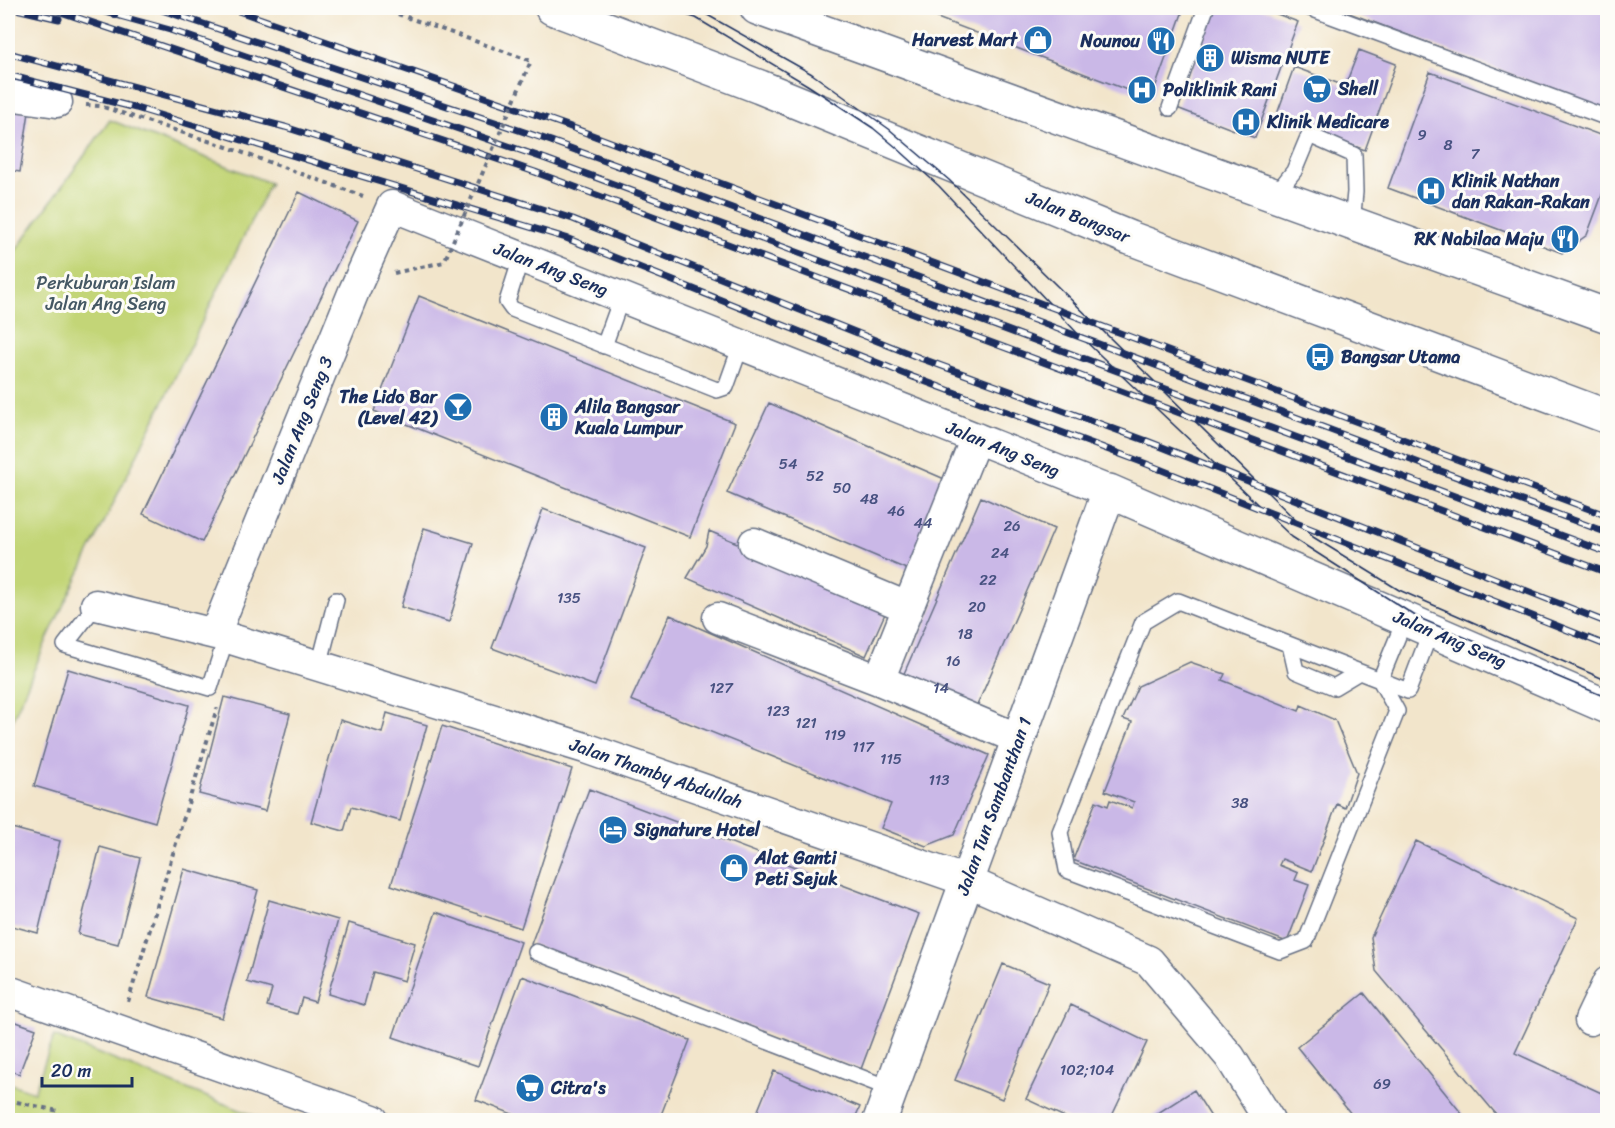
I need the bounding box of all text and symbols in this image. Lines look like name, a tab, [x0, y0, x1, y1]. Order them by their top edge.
place label: Harvest Mart	[911, 24, 1019, 56]
shop icon: Harvest Mart	[1022, 24, 1054, 56]
place label: Nounou	[1079, 25, 1140, 57]
restaurant icon: Nounou	[1145, 25, 1177, 57]
building icon: Wisma NUTE	[1194, 42, 1226, 74]
place label: Wisma NUTE	[1231, 42, 1331, 74]
supermarket icon: Shell	[1301, 73, 1333, 105]
place label: Shell	[1337, 73, 1379, 105]
hospital icon: Poliklinik Rani	[1126, 74, 1158, 106]
place label: Poliklinik Rani	[1163, 74, 1277, 106]
hospital icon: Klinik Medicare	[1230, 106, 1262, 138]
place label: Klinik Medicare	[1266, 106, 1389, 138]
house number: 9	[1417, 122, 1427, 148]
house number: 8	[1443, 132, 1453, 158]
house number: 7	[1471, 141, 1481, 167]
place label: Klinik Nathan dan Rakan-Rakan	[1451, 165, 1590, 218]
hospital icon: Klinik Nathan dan Rakan-Rakan	[1415, 175, 1447, 207]
street label: Jalan Bangsar	[1020, 181, 1137, 253]
place label: RK Nabilaa Maju	[1413, 223, 1544, 255]
restaurant icon: RK Nabilaa Maju	[1549, 223, 1581, 255]
street label: Jalan Ang Seng	[488, 232, 613, 306]
park label: Perkuburan Islam Jalan Ang Seng	[36, 267, 176, 320]
bus stop icon: Bangsar Utama	[1304, 341, 1336, 373]
place label: Bangsar Utama	[1341, 341, 1460, 373]
street label: Jalan Ang Seng 3	[261, 351, 342, 490]
place label: The Lido Bar (Level 42)	[339, 381, 439, 434]
bar icon: The Lido Bar (Level 42)	[442, 391, 474, 423]
place label: Alila Bangsar Kuala Lumpur	[574, 391, 683, 444]
building icon: Alila Bangsar Kuala Lumpur	[538, 401, 570, 433]
street label: Jalan Ang Seng	[940, 411, 1065, 486]
house number: 54	[779, 451, 797, 477]
house number: 52	[806, 463, 824, 489]
house number: 50	[833, 475, 851, 501]
house number: 48	[860, 486, 878, 512]
house number: 46	[887, 498, 905, 524]
house number: 44	[914, 510, 932, 536]
house number: 26	[1003, 513, 1021, 539]
house number: 24	[991, 540, 1009, 566]
house number: 22	[979, 567, 997, 593]
house number: 135	[557, 585, 581, 611]
house number: 20	[968, 594, 986, 620]
street label: Jalan Ang Seng	[1387, 600, 1512, 677]
house number: 18	[957, 621, 973, 647]
house number: 16	[946, 648, 960, 674]
house number: 127	[709, 675, 734, 701]
house number: 14	[933, 675, 949, 701]
house number: 123	[766, 698, 790, 724]
house number: 121	[795, 710, 817, 736]
street label: Jalan Tun Sambanthan 1	[947, 712, 1041, 901]
house number: 119	[824, 722, 846, 748]
street label: Jalan Thamby Abdullah	[564, 728, 747, 818]
house number: 117	[852, 734, 875, 760]
house number: 115	[880, 746, 902, 772]
house number: 113	[928, 767, 950, 793]
house number: 38	[1231, 790, 1249, 816]
hotel icon: Signature Hotel	[597, 814, 629, 846]
place label: Signature Hotel	[633, 814, 761, 846]
place label: Alat Ganti Peti Sejuk	[754, 842, 838, 895]
shop icon: Alat Ganti Peti Sejuk	[718, 852, 750, 884]
scale bar	[42, 1050, 132, 1088]
text: 20 m	[51, 1055, 91, 1087]
house number: 102;104	[1060, 1057, 1114, 1083]
house number: 69	[1373, 1071, 1391, 1097]
supermarket icon: Citra's	[514, 1072, 546, 1104]
place label: Citra's	[550, 1072, 606, 1104]

